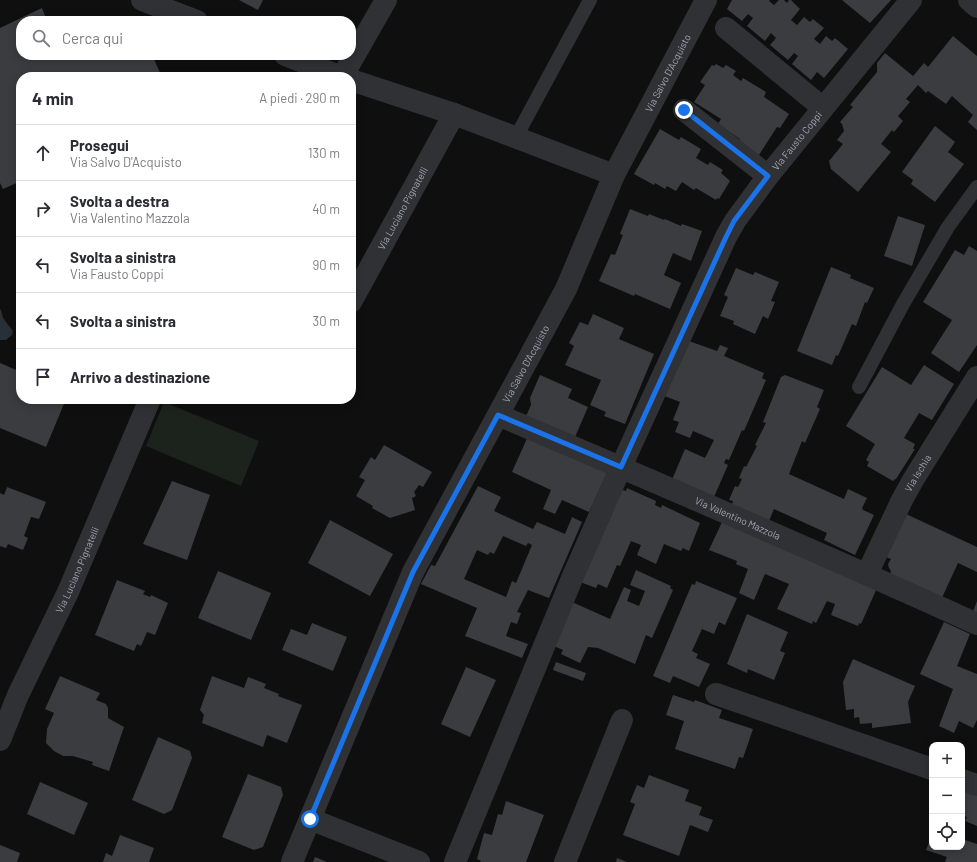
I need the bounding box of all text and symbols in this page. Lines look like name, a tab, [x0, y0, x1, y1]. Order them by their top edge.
search box	[16, 16, 356, 60]
icon: search	[30, 27, 52, 49]
text: Cerca qui	[62, 29, 123, 47]
street label: Via Salvo D'Acquisto	[642, 32, 693, 114]
text: 4 min	[32, 88, 74, 108]
text: A piedi · 290 m	[259, 90, 340, 106]
route end	[675, 101, 693, 119]
street label: Via Fausto Coppi	[769, 109, 824, 173]
text: Prosegui	[70, 136, 129, 154]
icon: ahead	[32, 142, 54, 164]
text: 130 m	[308, 145, 340, 161]
text: Via Salvo D'Acquisto	[70, 154, 182, 170]
street label: Via Luciano Pignatelli	[375, 165, 430, 252]
text: Svolta a destra	[70, 192, 169, 210]
icon: right	[32, 198, 54, 220]
text: 40 m	[312, 201, 340, 217]
text: Via Valentino Mazzola	[70, 210, 190, 226]
text: Svolta a sinistra	[70, 248, 176, 266]
icon: left	[32, 254, 54, 276]
text: 90 m	[313, 257, 340, 273]
text: Via Fausto Coppi	[70, 266, 164, 282]
icon: left	[32, 310, 54, 332]
text: Svolta a sinistra	[70, 312, 176, 330]
text: 30 m	[313, 313, 340, 329]
street label: Via Salvo D'Acquisto	[500, 323, 551, 404]
icon: arrive	[32, 366, 54, 388]
text: Arrivo a destinazione	[70, 368, 210, 386]
street label: Via Ischia	[902, 452, 933, 494]
street label: Via Valentino Mazzola	[693, 494, 782, 542]
street label: Via Luciano Pignatelli	[53, 525, 101, 615]
map controls	[929, 742, 965, 850]
button: +	[929, 742, 965, 778]
button: −	[929, 778, 965, 814]
route start	[301, 810, 319, 828]
button: locate	[929, 814, 965, 850]

